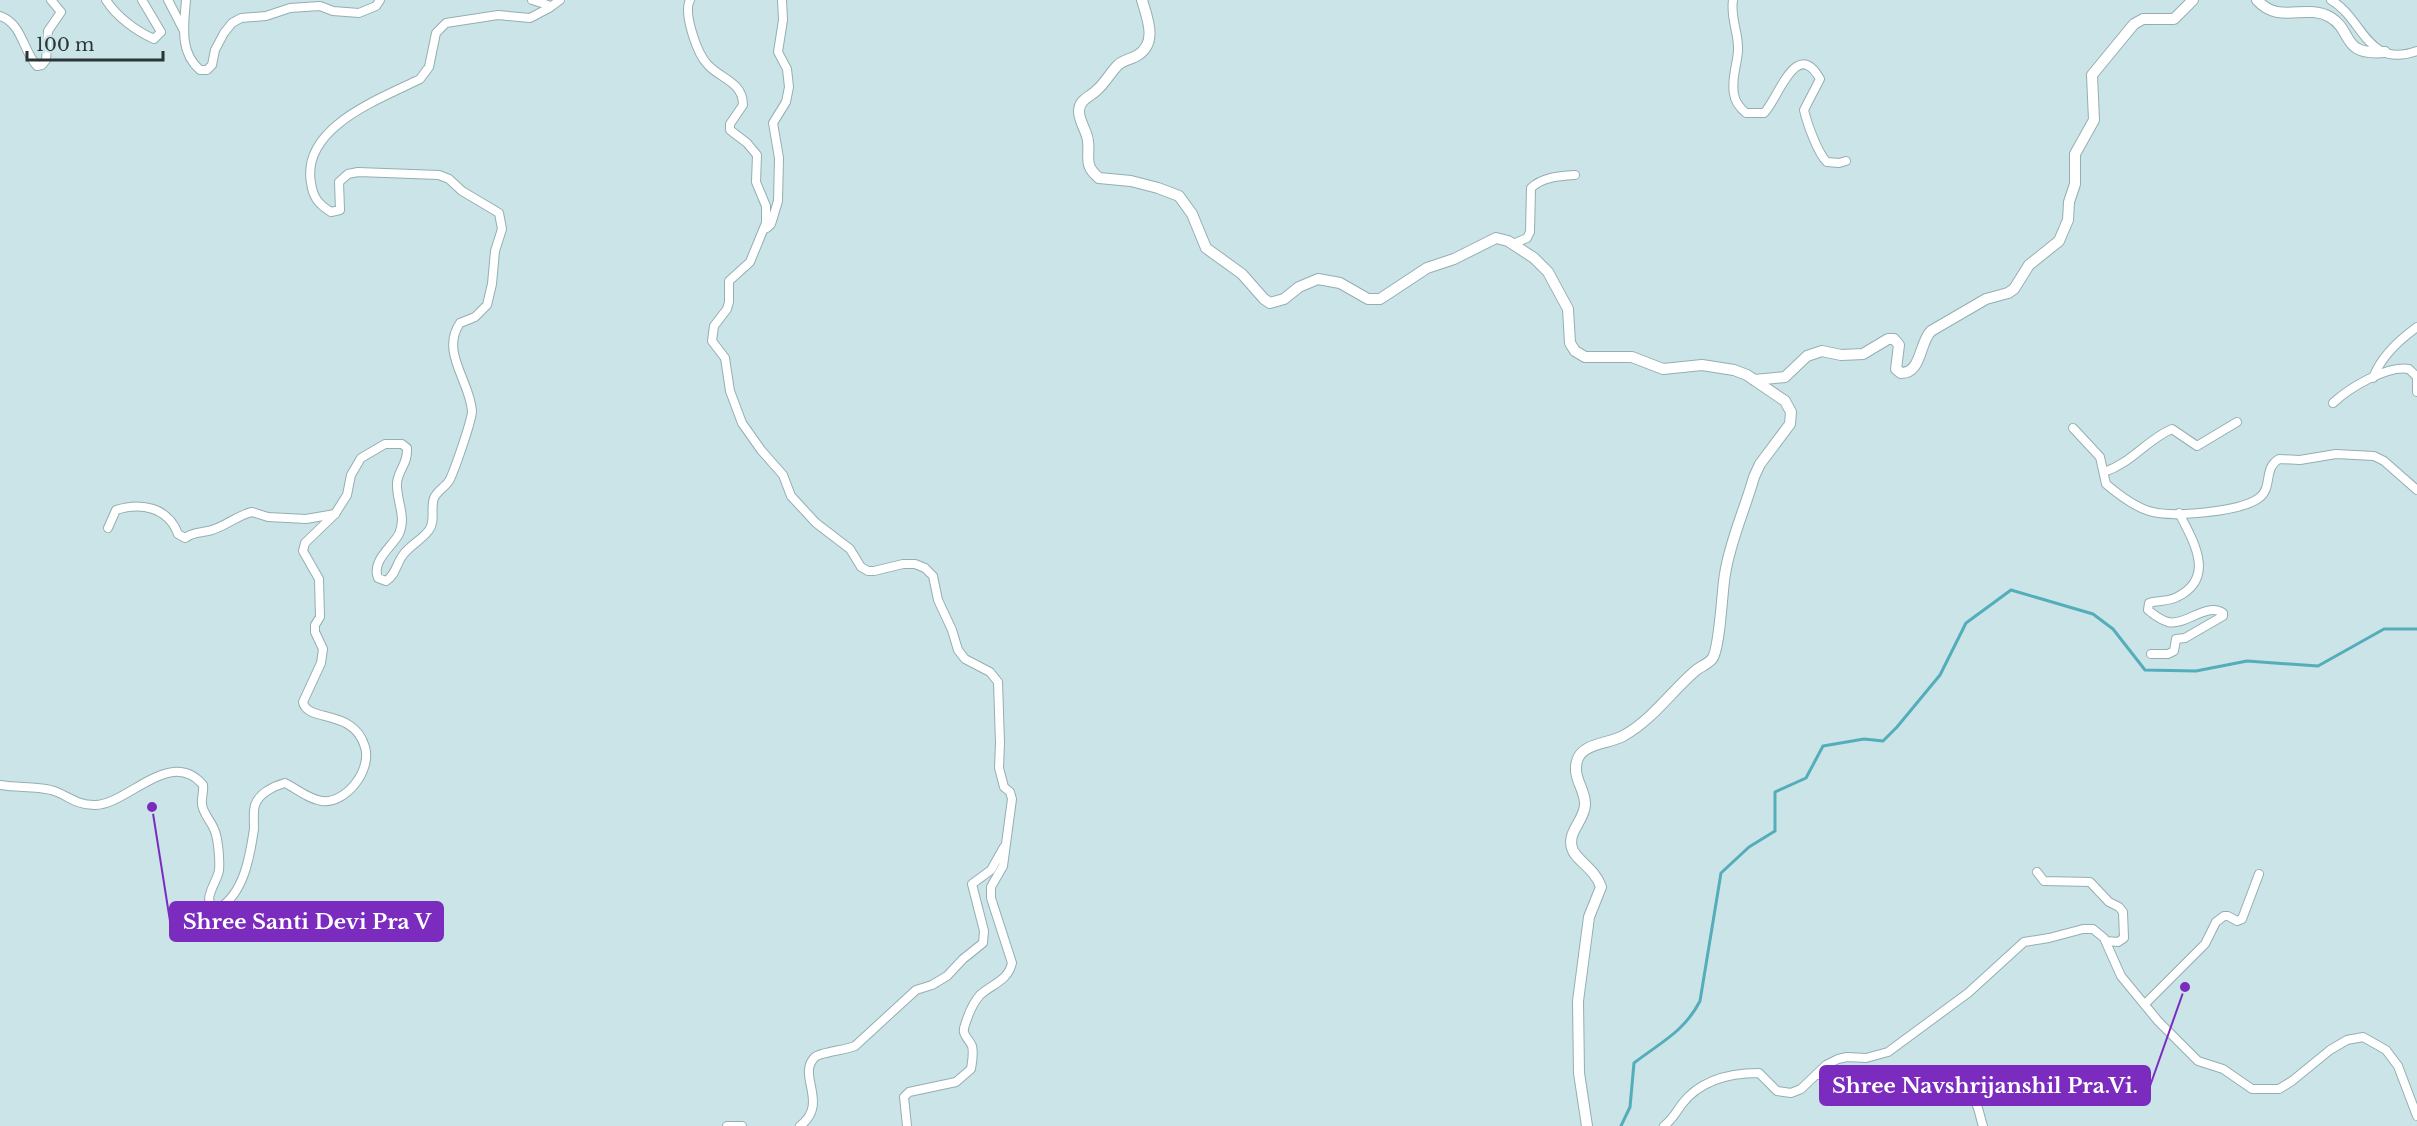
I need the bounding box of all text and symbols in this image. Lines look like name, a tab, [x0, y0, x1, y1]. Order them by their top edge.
scale bar	[27, 24, 164, 62]
text: 100 m	[36, 34, 94, 56]
callout: Shree Santi Devi Pra V	[170, 902, 443, 941]
text: Shree Santi Devi Pra V	[183, 909, 432, 935]
callout: Shree Navshrijanshil Pra.Vi.	[1820, 1066, 2150, 1105]
text: Shree Navshrijanshil Pra.Vi.	[1832, 1073, 2138, 1099]

